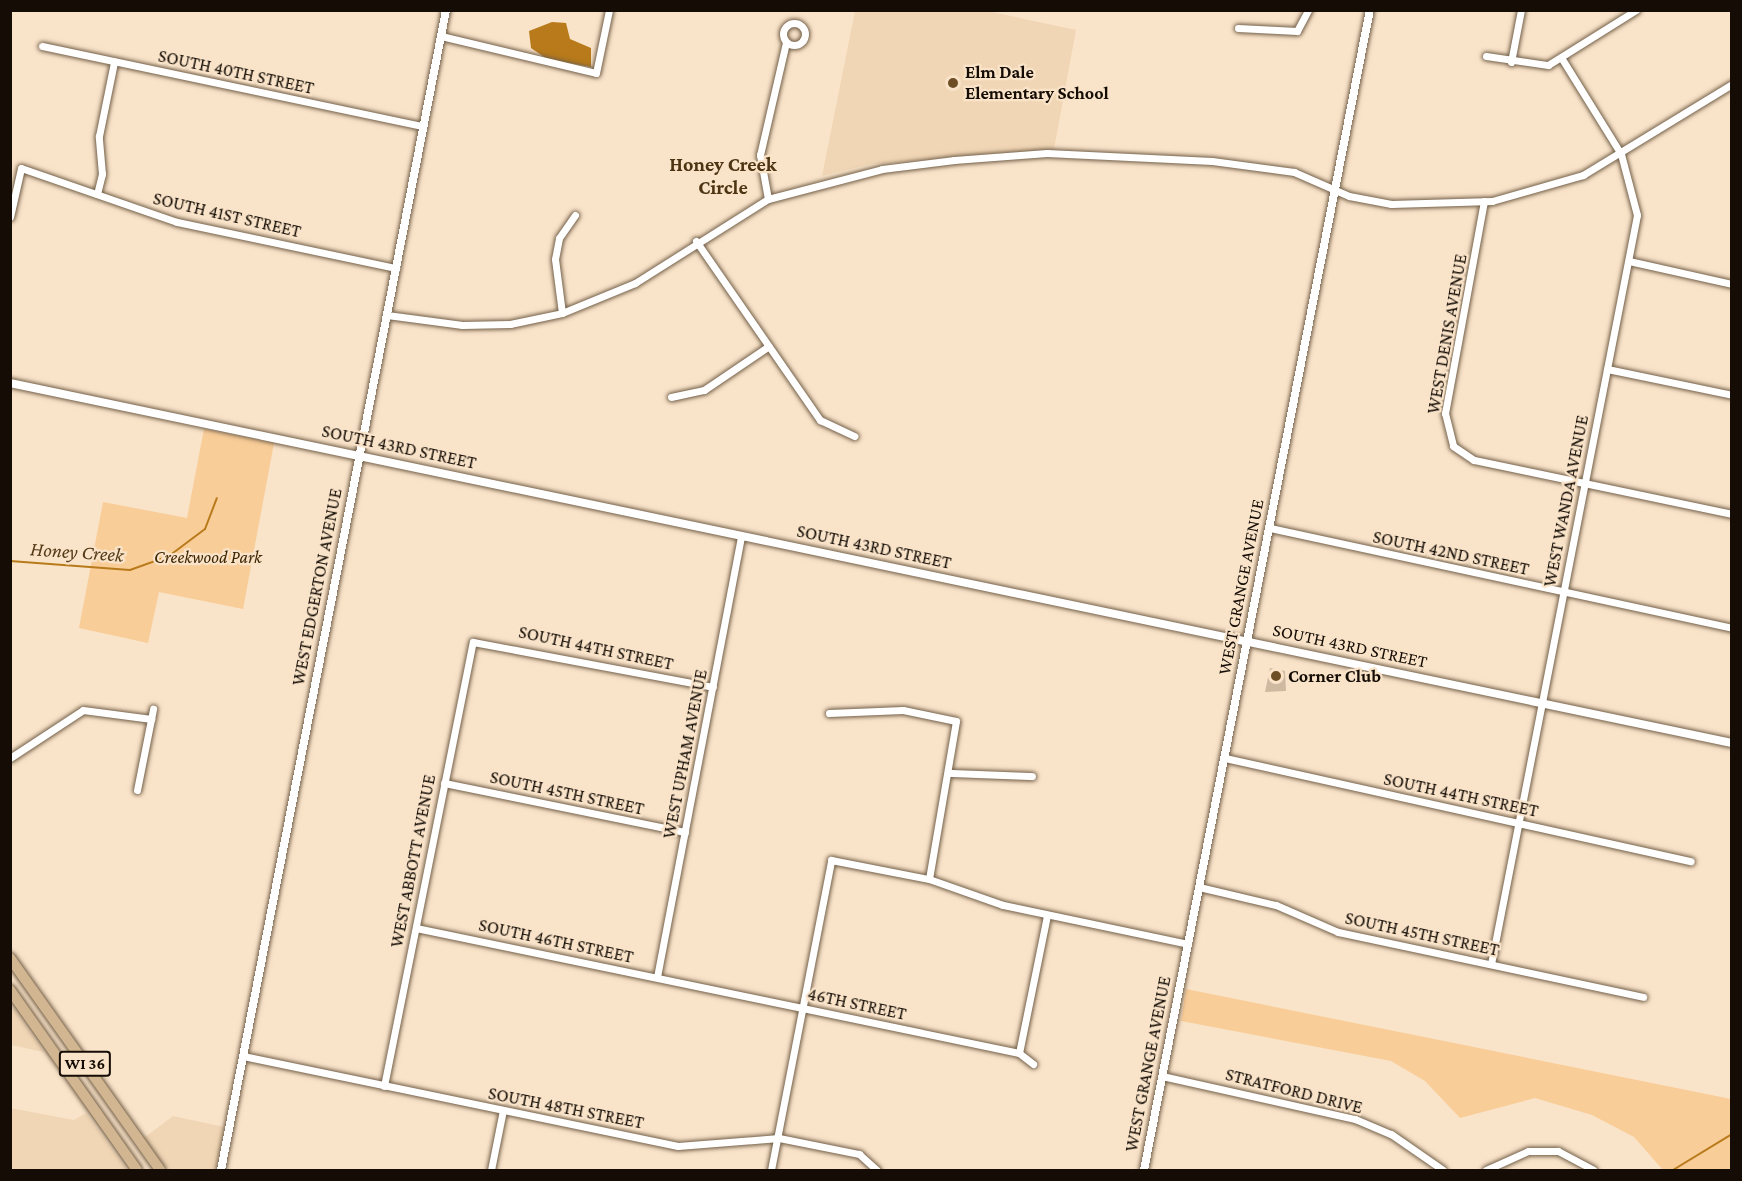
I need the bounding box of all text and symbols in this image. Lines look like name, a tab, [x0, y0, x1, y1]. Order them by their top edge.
street label: SOUTH 40TH STREET	[156, 45, 316, 99]
place label: Elm Dale Elementary School	[965, 62, 1109, 104]
marker: Elm Dale Elementary School	[946, 76, 960, 90]
district label: Honey Creek Circle	[669, 153, 777, 200]
street label: SOUTH 41ST STREET	[151, 187, 303, 243]
street label: WEST DENIS AVENUE	[1422, 252, 1472, 416]
street label: WEST WANDA AVENUE	[1539, 413, 1593, 589]
street label: SOUTH 43RD STREET	[320, 420, 478, 474]
street label: WEST EDGERTON AVENUE	[287, 487, 347, 687]
street label: WEST GRANGE AVENUE	[1213, 497, 1269, 677]
street label: SOUTH 43RD STREET	[795, 520, 953, 574]
street label: SOUTH 42ND STREET	[1371, 526, 1531, 580]
water label: Honey Creek	[29, 537, 125, 567]
park label: Creekwood Park	[154, 546, 262, 568]
street label: SOUTH 43RD STREET	[1271, 619, 1429, 673]
street label: SOUTH 44TH STREET	[517, 621, 675, 675]
place label: Corner Club	[1288, 665, 1381, 687]
street label: WEST UPHAM AVENUE	[658, 667, 712, 841]
marker: Corner Club	[1269, 669, 1283, 683]
street label: SOUTH 45TH STREET	[488, 766, 646, 820]
street label: SOUTH 44TH STREET	[1382, 768, 1540, 822]
street label: WEST ABBOTT AVENUE	[386, 773, 440, 949]
street label: SOUTH 45TH STREET	[1343, 907, 1501, 961]
street label: SOUTH 46TH STREET	[477, 914, 635, 968]
street label: WEST GRANGE AVENUE	[1120, 974, 1176, 1154]
street label: 46TH STREET	[806, 983, 908, 1025]
road number: WI 36	[58, 1051, 112, 1077]
street label: STRATFORD DRIVE	[1223, 1064, 1365, 1118]
street label: SOUTH 48TH STREET	[486, 1082, 646, 1134]

